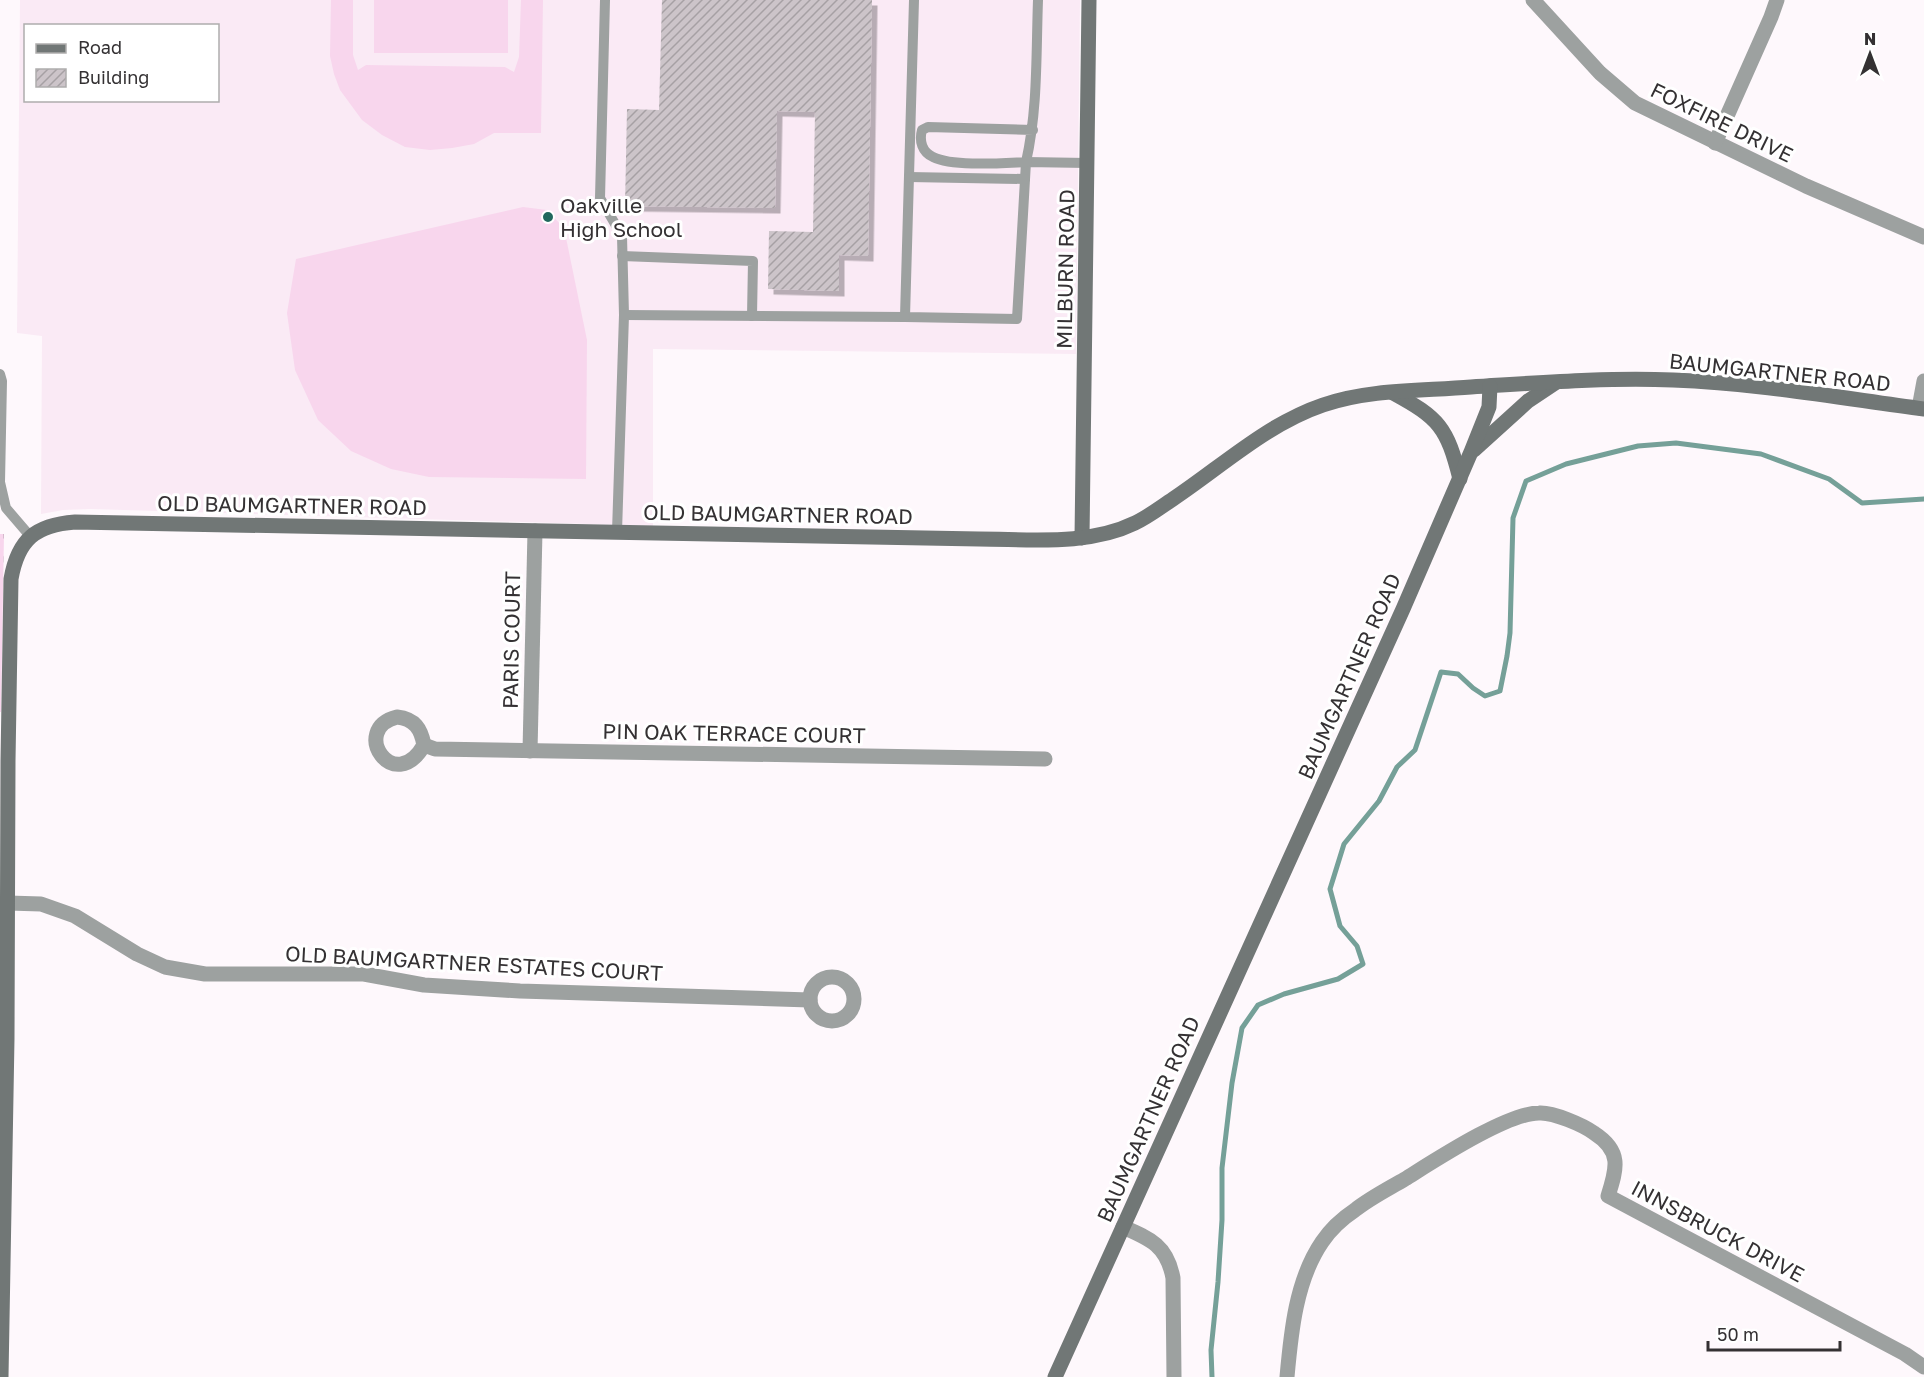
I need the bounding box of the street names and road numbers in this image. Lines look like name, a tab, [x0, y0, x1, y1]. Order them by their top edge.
street label: FOXFIRE DRIVE	[1647, 76, 1797, 168]
street label: MILBURN ROAD	[1051, 189, 1079, 349]
street label: BAUMGARTNER ROAD	[1668, 347, 1892, 397]
street label: OLD BAUMGARTNER ROAD	[157, 490, 427, 520]
street label: OLD BAUMGARTNER ROAD	[643, 499, 913, 529]
street label: BAUMGARTNER ROAD	[1292, 569, 1406, 783]
street label: PARIS COURT	[497, 571, 525, 709]
street label: PIN OAK TERRACE COURT	[602, 718, 866, 748]
street label: OLD BAUMGARTNER ESTATES COURT	[284, 940, 664, 986]
street label: BAUMGARTNER ROAD	[1091, 1012, 1205, 1226]
street label: INNSBRUCK DRIVE	[1627, 1174, 1809, 1288]

